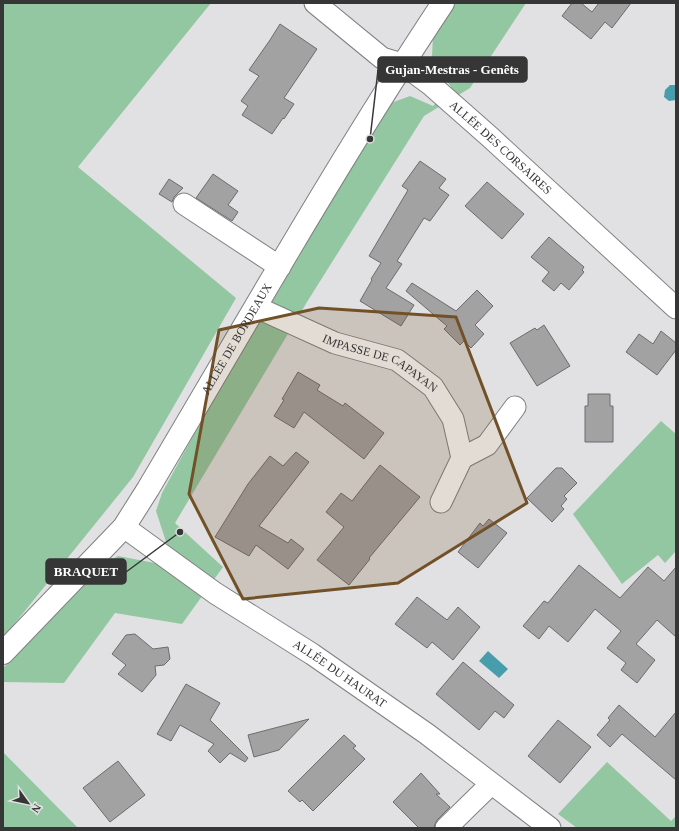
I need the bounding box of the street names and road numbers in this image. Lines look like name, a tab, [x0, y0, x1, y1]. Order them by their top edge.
street label: ALLÉE DES CORSAIRES	[447, 98, 555, 197]
street label: ALLÉE DE BORDEAUX	[198, 280, 275, 397]
street label: IMPASSE DE CAPAYAN	[320, 331, 441, 395]
street label: ALLÉE DU HAURAT	[290, 637, 390, 711]

